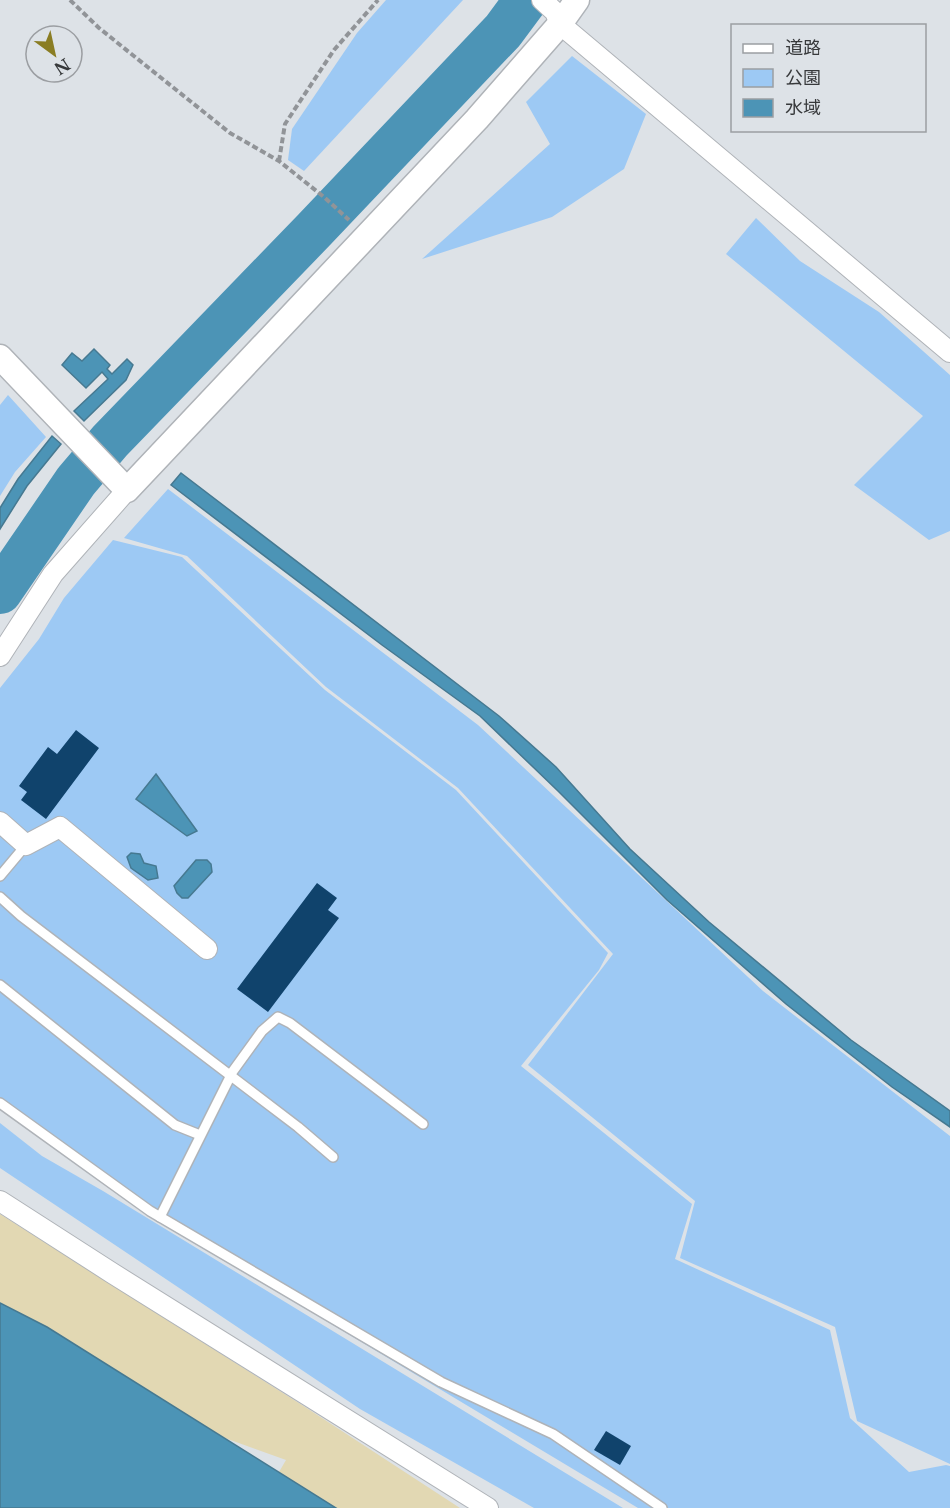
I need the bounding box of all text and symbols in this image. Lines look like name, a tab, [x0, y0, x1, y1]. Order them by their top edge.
north arrow	[24, 24, 84, 84]
legend	[731, 24, 926, 132]
text: 道路	[785, 37, 821, 59]
text: N	[50, 54, 74, 79]
text: 公園	[785, 67, 821, 89]
text: 水域	[785, 97, 821, 119]

